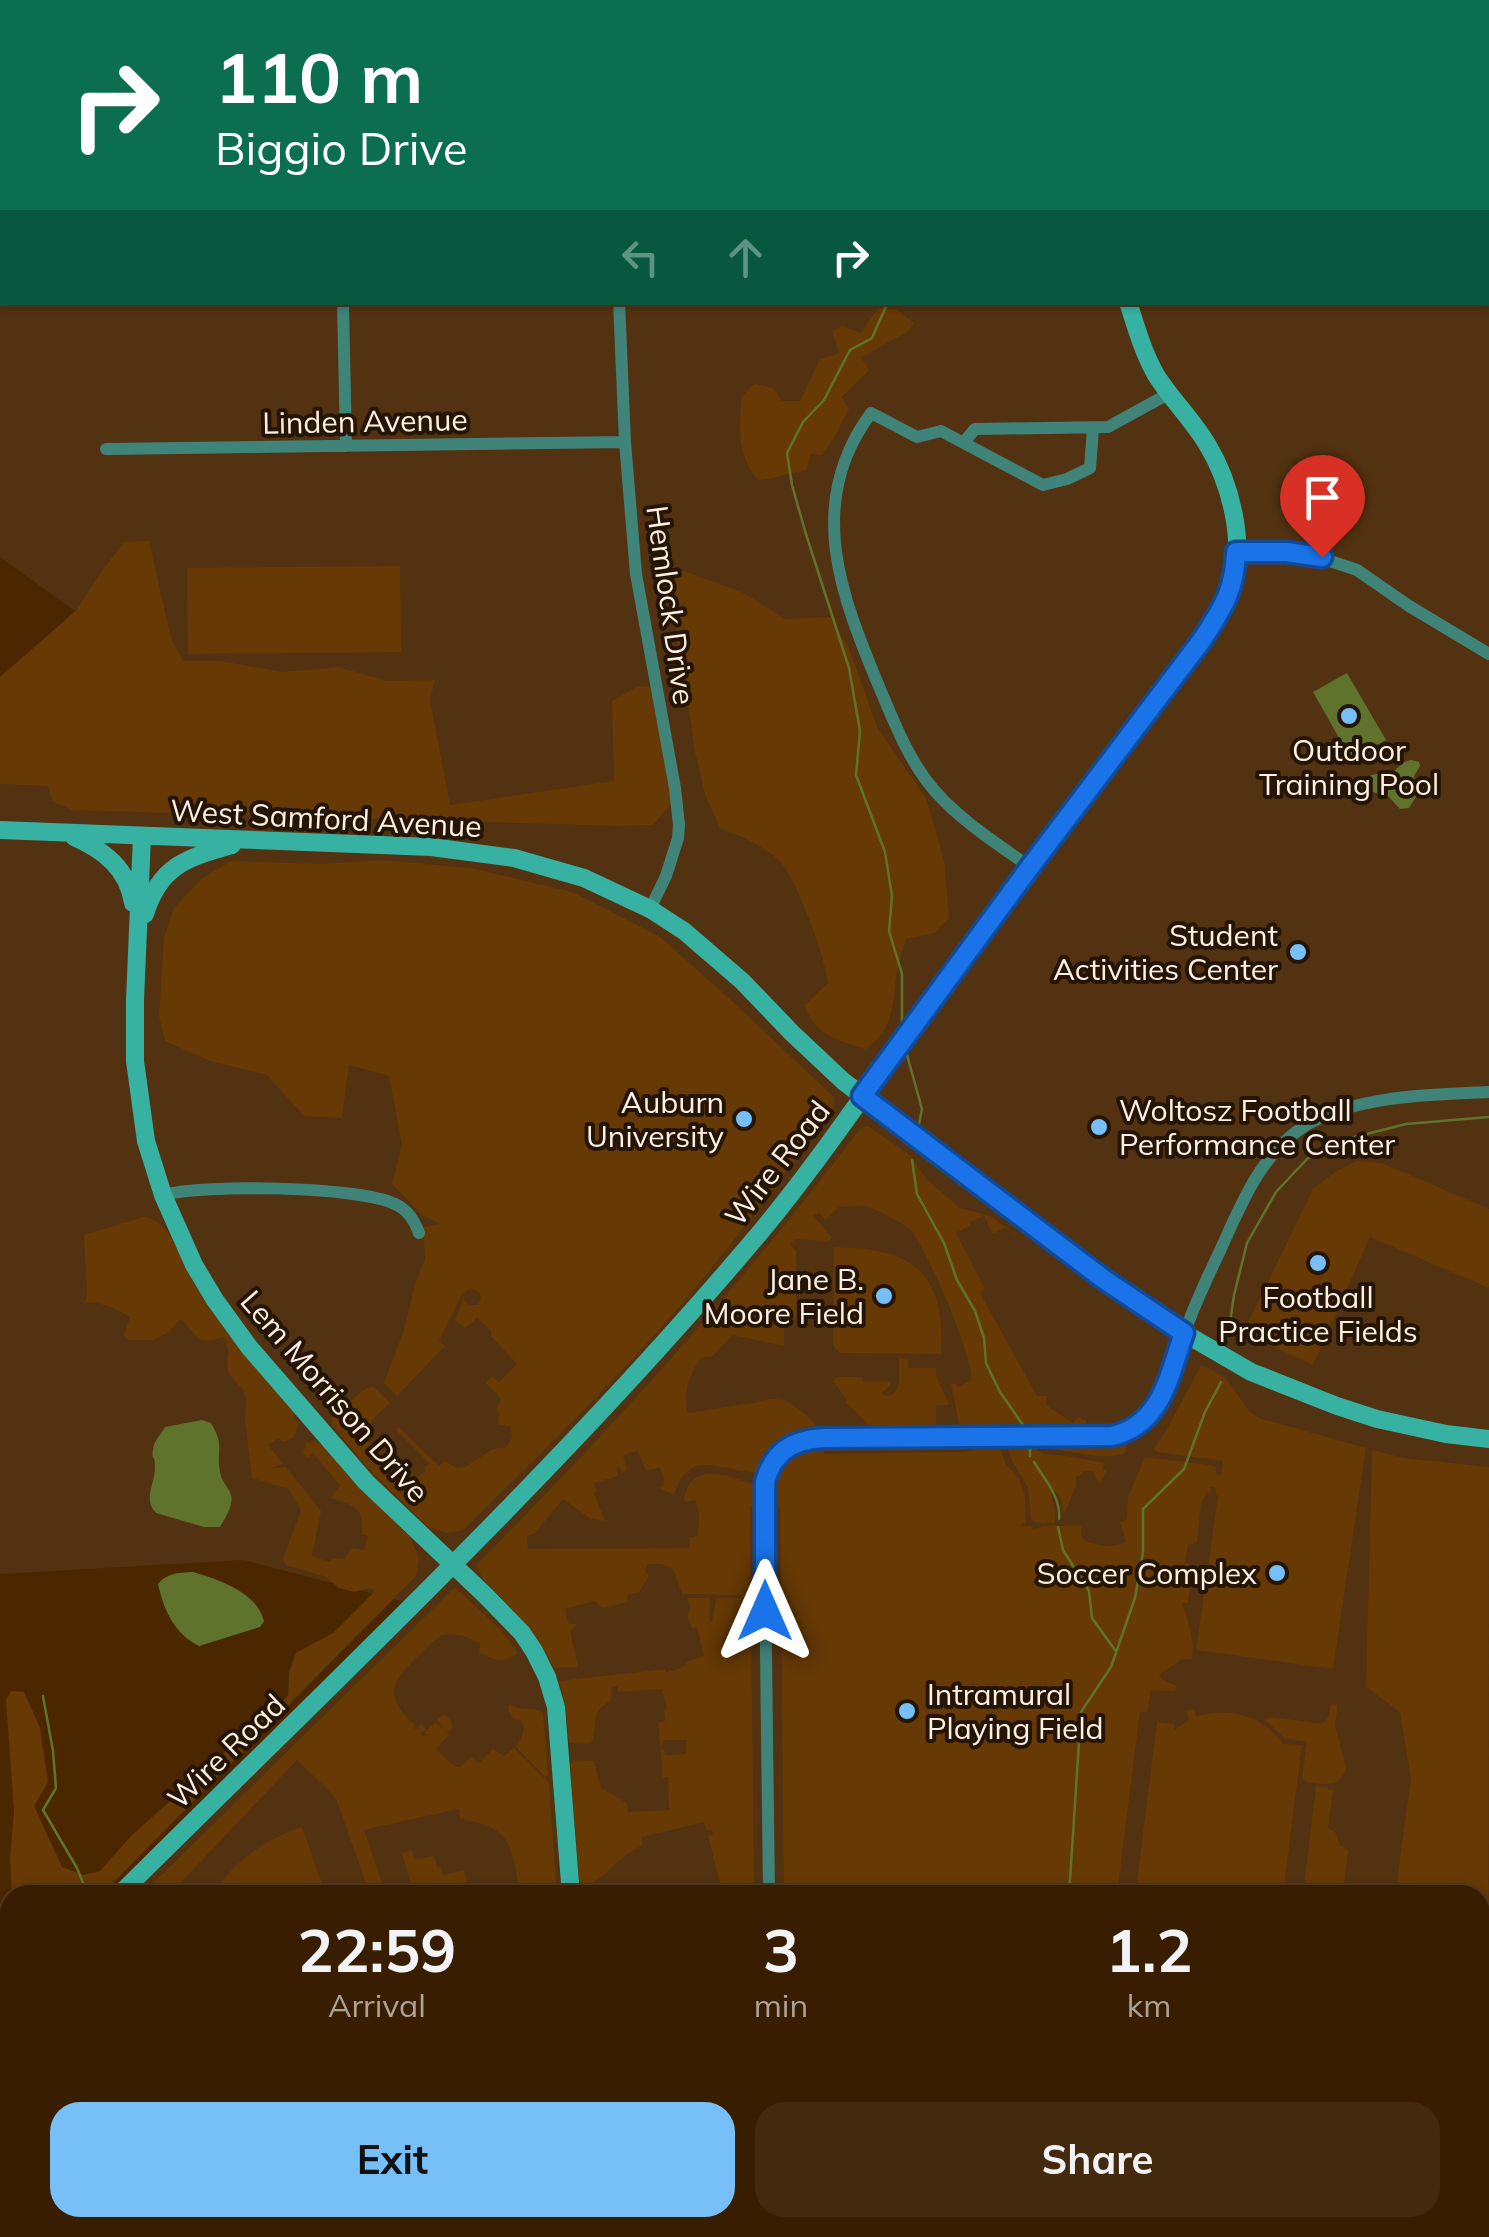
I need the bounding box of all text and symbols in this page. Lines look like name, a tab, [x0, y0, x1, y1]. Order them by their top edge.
text: 110 m	[215, 33, 423, 121]
icon: right	[50, 40, 180, 170]
text: Biggio Drive	[215, 120, 467, 176]
icon: left	[613, 230, 668, 285]
icon: ahead	[718, 230, 773, 285]
icon: right	[823, 230, 878, 285]
street label: Linden Avenue	[262, 400, 468, 442]
pin	[1280, 455, 1365, 558]
icon: arrive	[1295, 470, 1350, 525]
street label: Hemlock Drive	[638, 503, 704, 707]
marker: Outdoor Training Pool	[1338, 705, 1360, 727]
place label: Outdoor Training Pool	[1259, 731, 1439, 803]
street label: West Samford Avenue	[169, 791, 483, 845]
place label: Student Activities Center	[1053, 916, 1278, 988]
marker: Student Activities Center	[1287, 941, 1309, 963]
place label: Auburn University	[586, 1083, 724, 1155]
place label: Woltosz Football Performance Center	[1119, 1091, 1395, 1163]
street label: Wire Road	[716, 1093, 838, 1233]
marker: Auburn University	[733, 1108, 755, 1130]
marker: Woltosz Football Performance Center	[1088, 1116, 1110, 1138]
marker: Football Practice Fields	[1307, 1252, 1329, 1274]
place label: Jane B. Moore Field	[704, 1260, 864, 1332]
place label: Football Practice Fields	[1218, 1278, 1418, 1350]
street label: Lem Morrison Drive	[233, 1282, 437, 1510]
marker: Jane B. Moore Field	[873, 1285, 895, 1307]
place label: Soccer Complex	[1037, 1554, 1257, 1592]
position arrow	[713, 1559, 817, 1663]
marker: Soccer Complex	[1266, 1562, 1288, 1584]
place label: Intramural Playing Field	[927, 1675, 1104, 1747]
street label: Wire Road	[159, 1686, 293, 1816]
marker: Intramural Playing Field	[896, 1700, 918, 1722]
text: 22:59	[297, 1912, 456, 1987]
text: 3	[763, 1912, 799, 1987]
text: 1.2	[1106, 1912, 1193, 1987]
text: Arrival	[328, 1985, 426, 2025]
text: min	[754, 1985, 808, 2025]
text: km	[1127, 1985, 1171, 2025]
button: Exit	[50, 2102, 735, 2217]
button: Share	[755, 2102, 1440, 2217]

